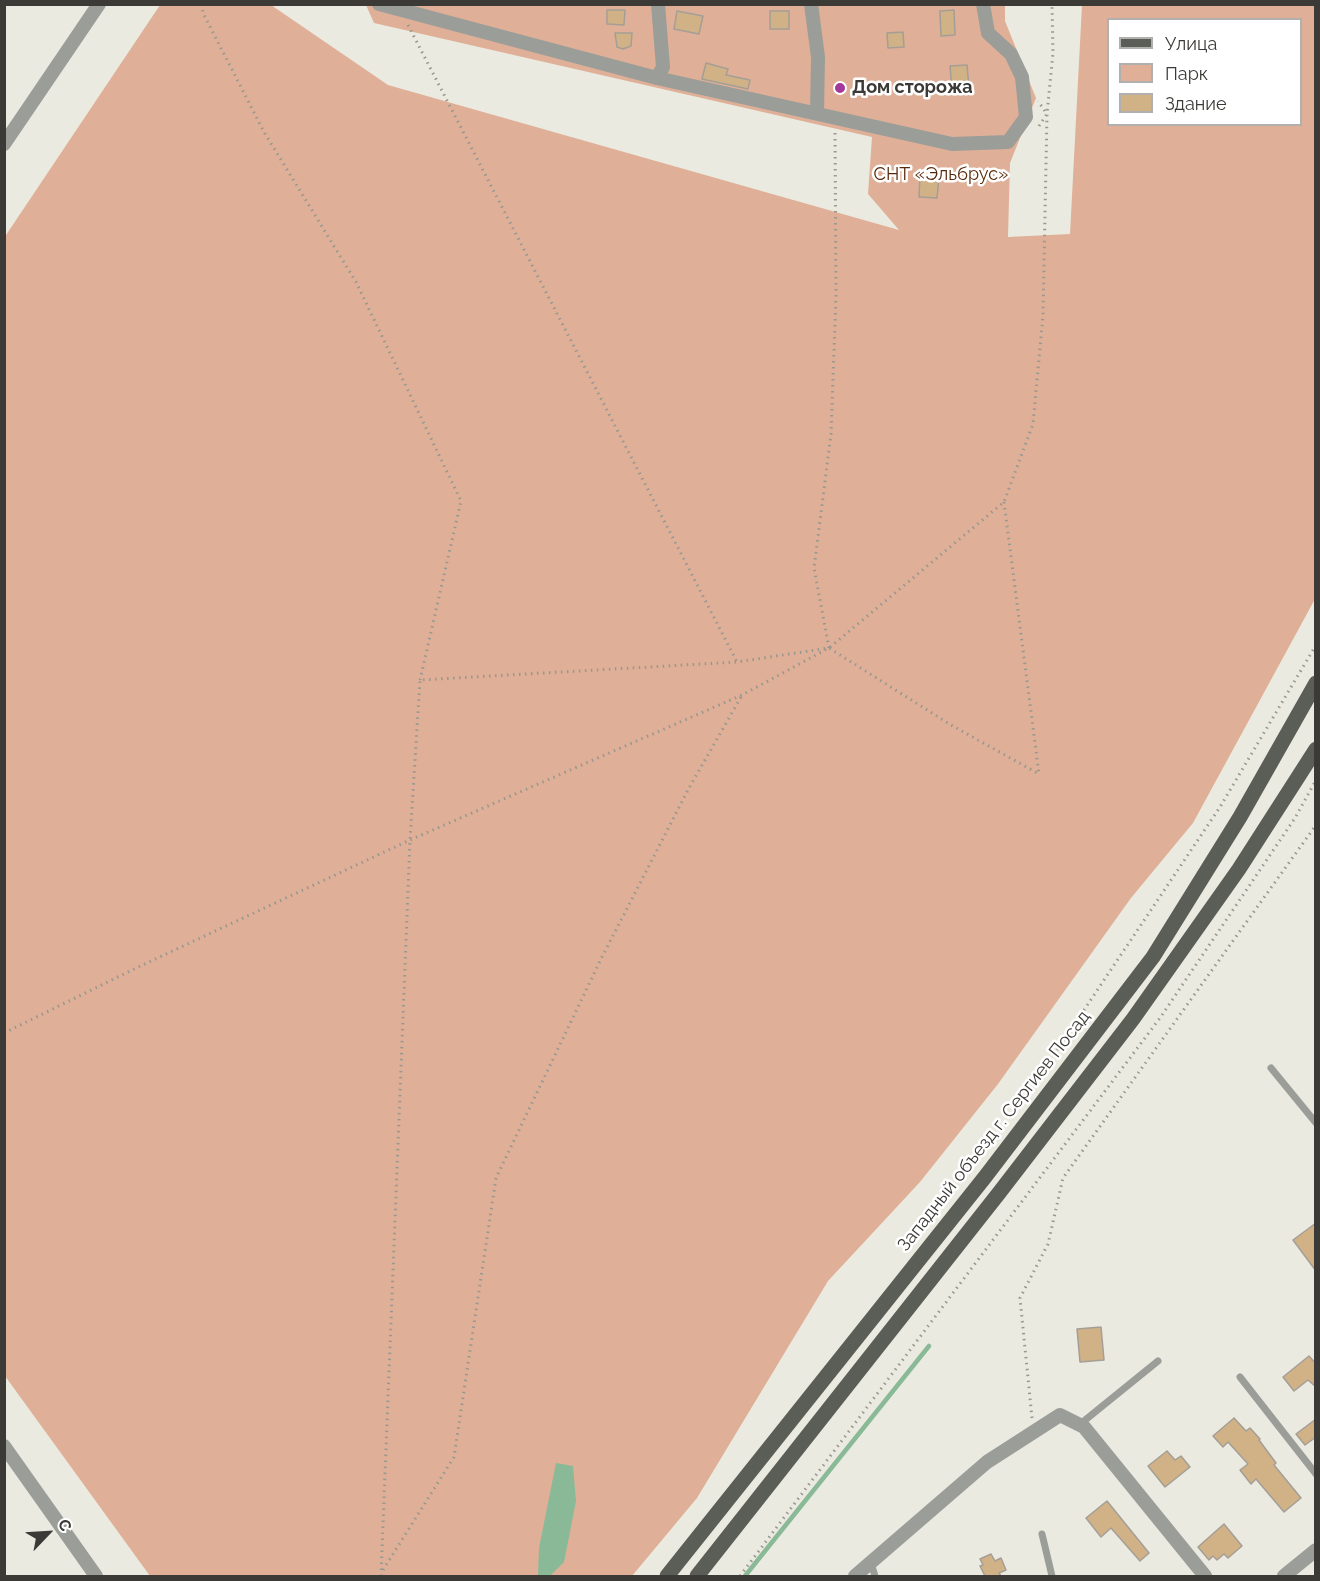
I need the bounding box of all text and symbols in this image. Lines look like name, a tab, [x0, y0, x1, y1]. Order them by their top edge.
legend	[1107, 18, 1302, 126]
text: Улица	[1165, 33, 1217, 54]
text: Парк	[1165, 63, 1208, 84]
place label: Дом сторожа	[852, 77, 973, 99]
marker: Дом сторожа	[833, 81, 847, 95]
text: Здание	[1165, 93, 1227, 114]
park label: СНТ «Эльбрус»	[874, 164, 1008, 186]
street label: Западный объезд г. Сергиев Посад	[893, 1006, 1095, 1256]
north arrow	[18, 1503, 78, 1563]
text: С	[54, 1516, 76, 1534]

